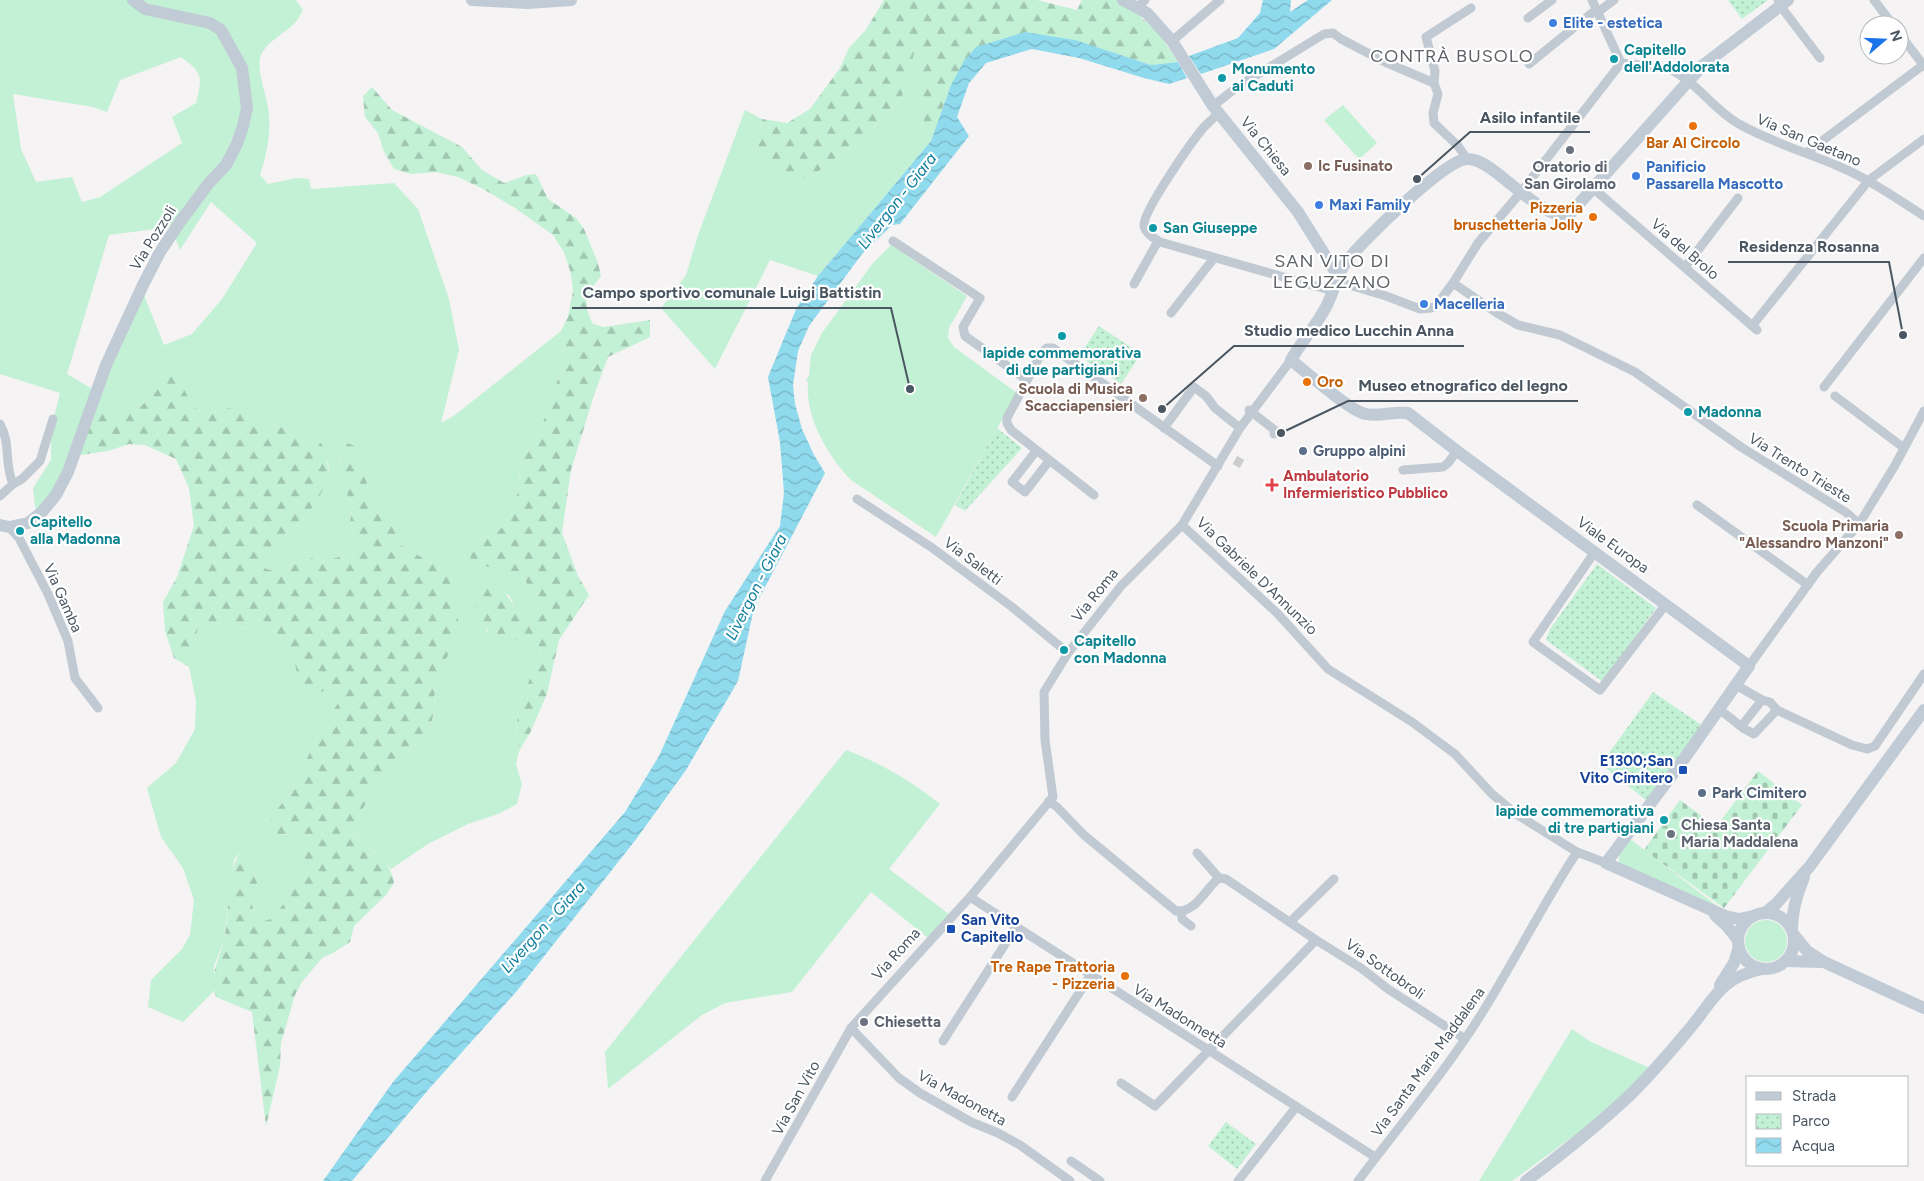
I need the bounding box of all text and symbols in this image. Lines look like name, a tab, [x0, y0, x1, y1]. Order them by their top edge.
place label: Elite - estetica	[1563, 14, 1663, 32]
north arrow	[1859, 15, 1909, 65]
marker: Elite - estetica	[1547, 17, 1559, 29]
text: N	[1886, 28, 1906, 44]
place label: Capitello dell'Addolorata	[1624, 41, 1729, 76]
district label: CONTRÀ BUSOLO	[1370, 45, 1534, 67]
marker: Capitello dell'Addolorata	[1608, 53, 1620, 65]
place label: Monumento ai Caduti	[1232, 60, 1315, 95]
marker: Monumento ai Caduti	[1216, 72, 1228, 84]
callout: Asilo infantile	[1470, 101, 1590, 132]
text: Asilo infantile	[1480, 108, 1580, 127]
street label: Via San Gaetano	[1754, 110, 1864, 170]
street label: Via Chiesa	[1237, 113, 1295, 179]
marker: Bar Al Circolo	[1687, 120, 1699, 132]
place label: Bar Al Circolo	[1646, 134, 1740, 152]
marker: Oratorio di San Girolamo	[1564, 144, 1576, 156]
water label: Livergon - Giara	[854, 149, 940, 253]
place label: Ic Fusinato	[1318, 157, 1393, 175]
place label: Oratorio di San Girolamo	[1524, 158, 1616, 193]
place label: Panificio Passarella Mascotto	[1646, 158, 1783, 193]
marker: Ic Fusinato	[1302, 160, 1314, 172]
marker: Panificio Passarella Mascotto	[1630, 170, 1642, 182]
place label: Maxi Family	[1329, 196, 1411, 214]
marker: Maxi Family	[1313, 199, 1325, 211]
place label: Pizzeria bruschetteria Jolly	[1453, 199, 1583, 234]
street label: Via Pozzoli	[126, 202, 180, 274]
marker: Pizzeria bruschetteria Jolly	[1587, 211, 1599, 223]
street label: Via del Brolo	[1647, 215, 1723, 284]
place label: San Giuseppe	[1163, 219, 1258, 237]
marker: San Giuseppe	[1147, 222, 1159, 234]
callout: Residenza Rosanna	[1728, 231, 1889, 262]
text: Residenza Rosanna	[1739, 237, 1879, 256]
district label: SAN VITO DI LEGUZZANO	[1273, 250, 1391, 293]
callout: Campo sportivo comunale Luigi Battistin	[572, 277, 891, 308]
text: Campo sportivo comunale Luigi Battistin	[583, 283, 881, 302]
place label: Macelleria	[1434, 295, 1505, 313]
marker: Macelleria	[1418, 298, 1430, 310]
callout: Studio medico Lucchin Anna	[1234, 315, 1464, 346]
text: Studio medico Lucchin Anna	[1244, 321, 1454, 340]
marker: lapide commemorativa di due partigiani	[1056, 330, 1068, 342]
place label: lapide commemorativa di due partigiani	[983, 344, 1141, 379]
callout: Museo etnografico del legno	[1348, 370, 1578, 401]
place label: Oro	[1317, 373, 1343, 391]
marker: Oro	[1301, 376, 1313, 388]
text: Museo etnografico del legno	[1358, 376, 1568, 395]
place label: Scuola di Musica Scacciapensieri	[1018, 380, 1133, 415]
marker: Scuola di Musica Scacciapensieri	[1137, 392, 1149, 404]
place label: Madonna	[1698, 403, 1762, 421]
marker: Madonna	[1682, 406, 1694, 418]
street label: Via Trento Trieste	[1745, 429, 1855, 507]
place label: Gruppo alpini	[1313, 442, 1406, 460]
marker: Gruppo alpini	[1297, 445, 1309, 457]
place label: Ambulatorio Infermieristico Pubblico	[1283, 467, 1448, 502]
marker: Ambulatorio Infermieristico Pubblico	[1265, 478, 1279, 492]
place label: Capitello alla Madonna	[30, 513, 120, 548]
street label: Via Gabriele D'Annunzio	[1193, 513, 1322, 639]
street label: Viale Europa	[1574, 513, 1652, 577]
place label: Scuola Primaria "Alessandro Manzoni"	[1739, 517, 1889, 552]
marker: Capitello alla Madonna	[14, 525, 26, 537]
marker: Scuola Primaria "Alessandro Manzoni"	[1893, 529, 1905, 541]
water label: Livergon - Giara	[721, 531, 791, 643]
street label: Via Saletti	[940, 533, 1006, 589]
street label: Via Gamba	[40, 561, 86, 635]
street label: Via Roma	[1068, 565, 1122, 625]
place label: Capitello con Madonna	[1074, 632, 1167, 667]
marker: Capitello con Madonna	[1058, 644, 1070, 656]
place label: E1300;San Vito Cimitero	[1580, 752, 1673, 787]
marker: E1300;San Vito Cimitero	[1677, 764, 1689, 776]
place label: Park Cimitero	[1712, 784, 1807, 802]
marker: Park Cimitero	[1696, 787, 1708, 799]
place label: lapide commemorativa di tre partigiani	[1496, 802, 1654, 837]
marker: lapide commemorativa di tre partigiani	[1658, 814, 1670, 826]
place label: Chiesa Santa Maria Maddalena	[1681, 816, 1798, 851]
marker: Chiesa Santa Maria Maddalena	[1665, 828, 1677, 840]
water label: Livergon - Giara	[497, 877, 589, 977]
place label: San Vito Capitello	[961, 911, 1023, 946]
marker: San Vito Capitello	[945, 923, 957, 935]
street label: Via Roma	[868, 924, 924, 984]
street label: Via Sottobroli	[1342, 935, 1428, 1003]
place label: Tre Rape Trattoria - Pizzeria	[991, 958, 1115, 993]
marker: Tre Rape Trattoria - Pizzeria	[1119, 970, 1131, 982]
street label: Via Madonnetta	[1130, 980, 1230, 1052]
street label: Via Santa Maria Maddalena	[1368, 984, 1488, 1140]
place label: Chiesetta	[874, 1013, 941, 1031]
marker: Chiesetta	[858, 1016, 870, 1028]
street label: Via San Vito	[768, 1057, 824, 1138]
street label: Via Madonetta	[915, 1066, 1009, 1130]
legend	[1746, 1076, 1909, 1166]
text: Strada	[1792, 1087, 1836, 1105]
text: Parco	[1792, 1112, 1830, 1130]
text: Acqua	[1792, 1137, 1835, 1155]

